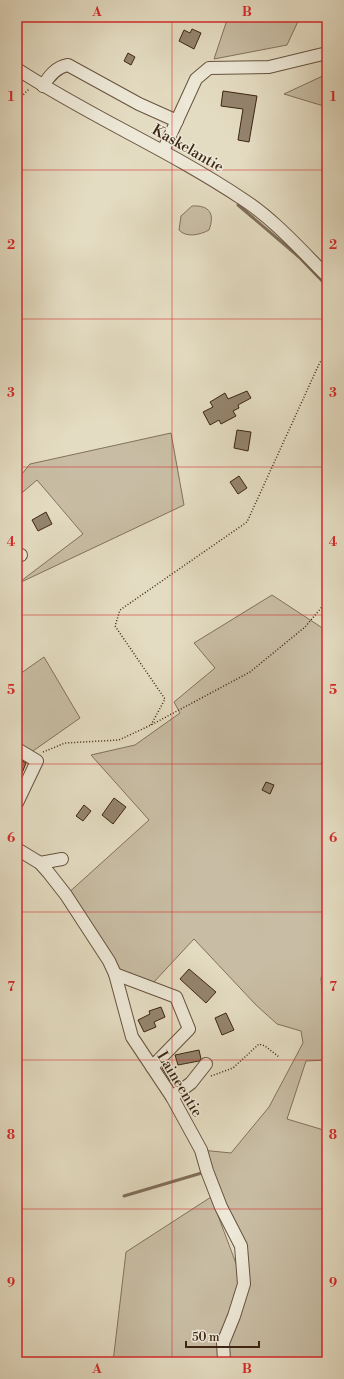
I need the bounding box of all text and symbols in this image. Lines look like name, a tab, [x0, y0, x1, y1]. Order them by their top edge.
text: A	[91, 4, 102, 20]
text: B	[242, 4, 252, 20]
text: 1	[8, 89, 15, 105]
text: 1	[330, 89, 337, 105]
street label: Kaskelantie	[148, 120, 227, 177]
text: 2	[7, 237, 15, 253]
text: 2	[329, 237, 337, 253]
text: 3	[7, 385, 15, 401]
text: 3	[329, 385, 337, 401]
text: 4	[7, 534, 16, 550]
text: 4	[329, 534, 338, 550]
text: 5	[7, 682, 15, 698]
text: 5	[329, 682, 337, 698]
text: 6	[7, 830, 15, 846]
text: 6	[329, 830, 337, 846]
text: 7	[7, 979, 15, 995]
text: 7	[329, 979, 337, 995]
street label: Laineentie	[153, 1048, 207, 1121]
text: 8	[7, 1127, 15, 1143]
text: 8	[329, 1127, 337, 1143]
text: 9	[7, 1275, 15, 1291]
text: 9	[329, 1275, 337, 1291]
scale bar	[186, 1323, 259, 1349]
text: 50 m	[192, 1330, 220, 1345]
text: A	[91, 1361, 102, 1377]
text: B	[242, 1361, 252, 1377]

